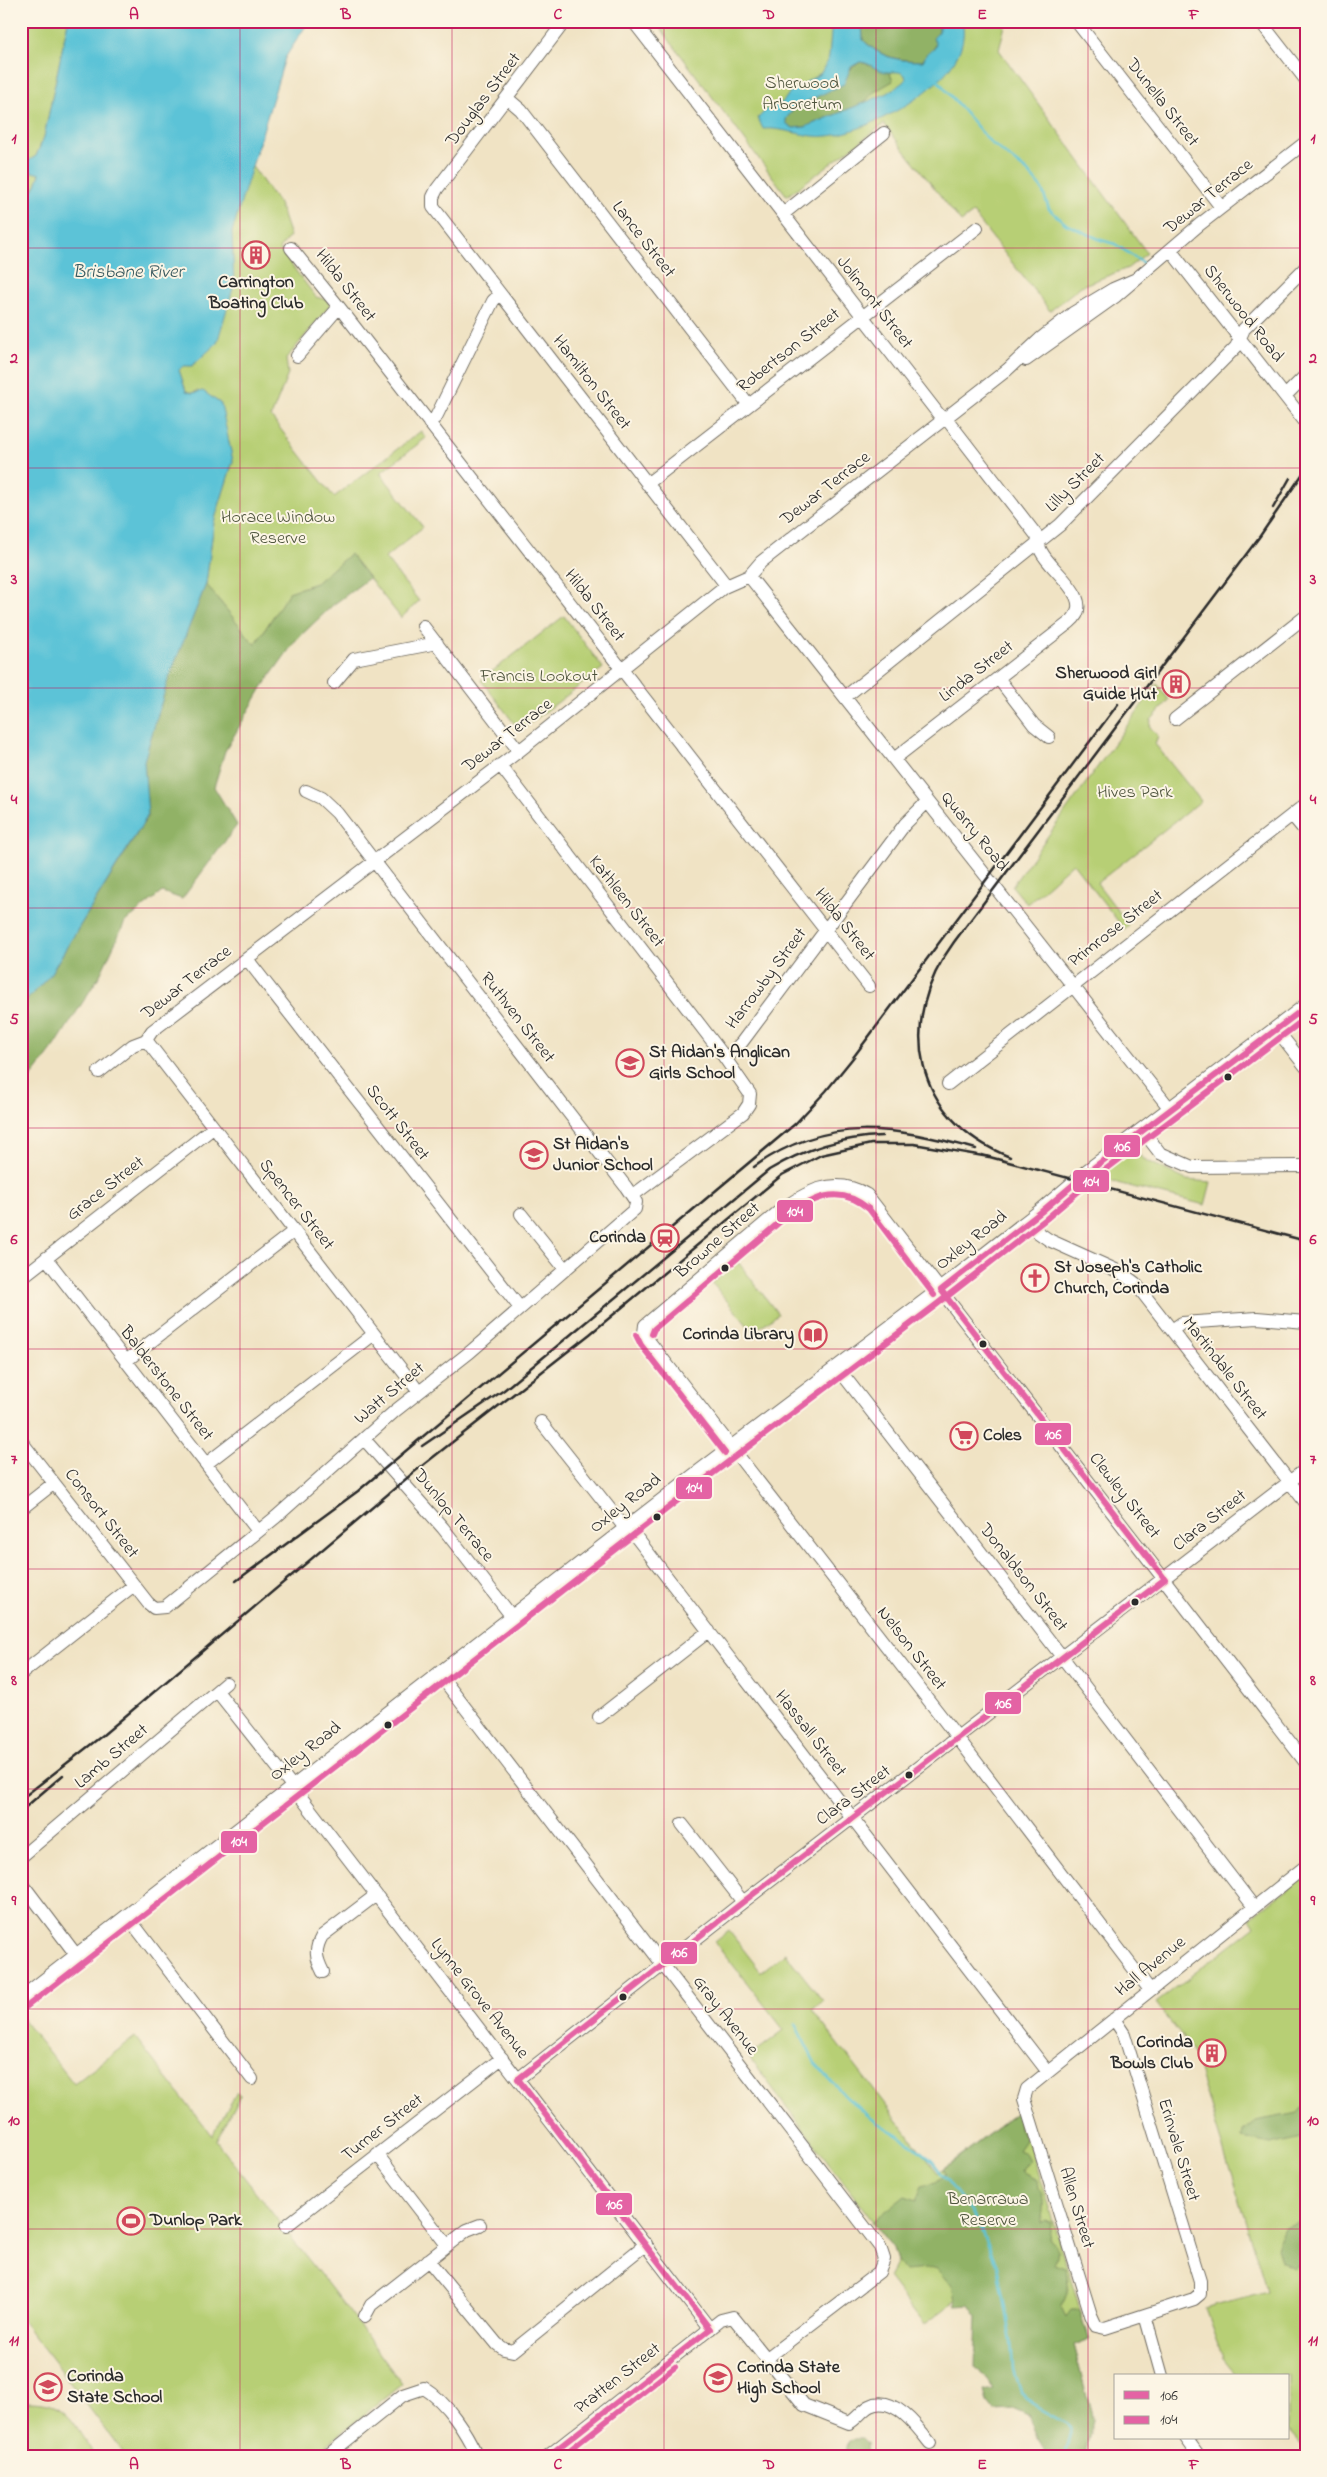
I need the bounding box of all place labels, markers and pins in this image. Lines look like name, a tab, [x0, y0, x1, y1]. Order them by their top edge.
building icon: Carrington Boating Club	[241, 240, 271, 270]
place label: Carrington Boating Club	[208, 270, 304, 318]
place label: Sherwood Girl Guide Hut	[1055, 661, 1158, 708]
building icon: Sherwood Girl Guide Hut	[1161, 669, 1191, 699]
place label: St Aidan's Anglican Girls School	[649, 1040, 790, 1087]
school or university icon: St Aidan's Anglican Girls School	[615, 1048, 645, 1078]
unlabelled marker	[1223, 1072, 1233, 1082]
place label: St Aidan's Junior School	[553, 1132, 653, 1179]
school or university icon: St Aidan's Junior School	[519, 1140, 549, 1170]
station icon: Corinda	[650, 1223, 680, 1253]
place label: Corinda	[589, 1225, 646, 1251]
place label: St Joseph's Catholic Church, Corinda	[1054, 1255, 1203, 1302]
unlabelled marker	[720, 1263, 730, 1273]
church icon: St Joseph's Catholic Church, Corinda	[1020, 1263, 1050, 1293]
library icon: Corinda Library	[798, 1320, 828, 1350]
place label: Corinda Library	[682, 1322, 794, 1349]
unlabelled marker	[978, 1339, 988, 1349]
supermarket icon: Coles	[949, 1421, 979, 1451]
place label: Coles	[983, 1423, 1022, 1449]
unlabelled marker	[652, 1512, 662, 1522]
unlabelled marker	[1130, 1597, 1140, 1607]
unlabelled marker	[383, 1720, 393, 1730]
unlabelled marker	[904, 1770, 914, 1780]
unlabelled marker	[618, 1992, 628, 2002]
place label: Corinda Bowls Club	[1110, 2030, 1193, 2077]
building icon: Corinda Bowls Club	[1197, 2038, 1227, 2068]
sports icon: Dunlop Park	[116, 2206, 146, 2236]
place label: Dunlop Park	[149, 2208, 243, 2234]
place label: Corinda State High School	[737, 2355, 841, 2403]
school or university icon: Corinda State High School	[703, 2363, 733, 2393]
place label: Corinda State School	[67, 2364, 162, 2411]
school or university icon: Corinda State School	[33, 2372, 63, 2402]

